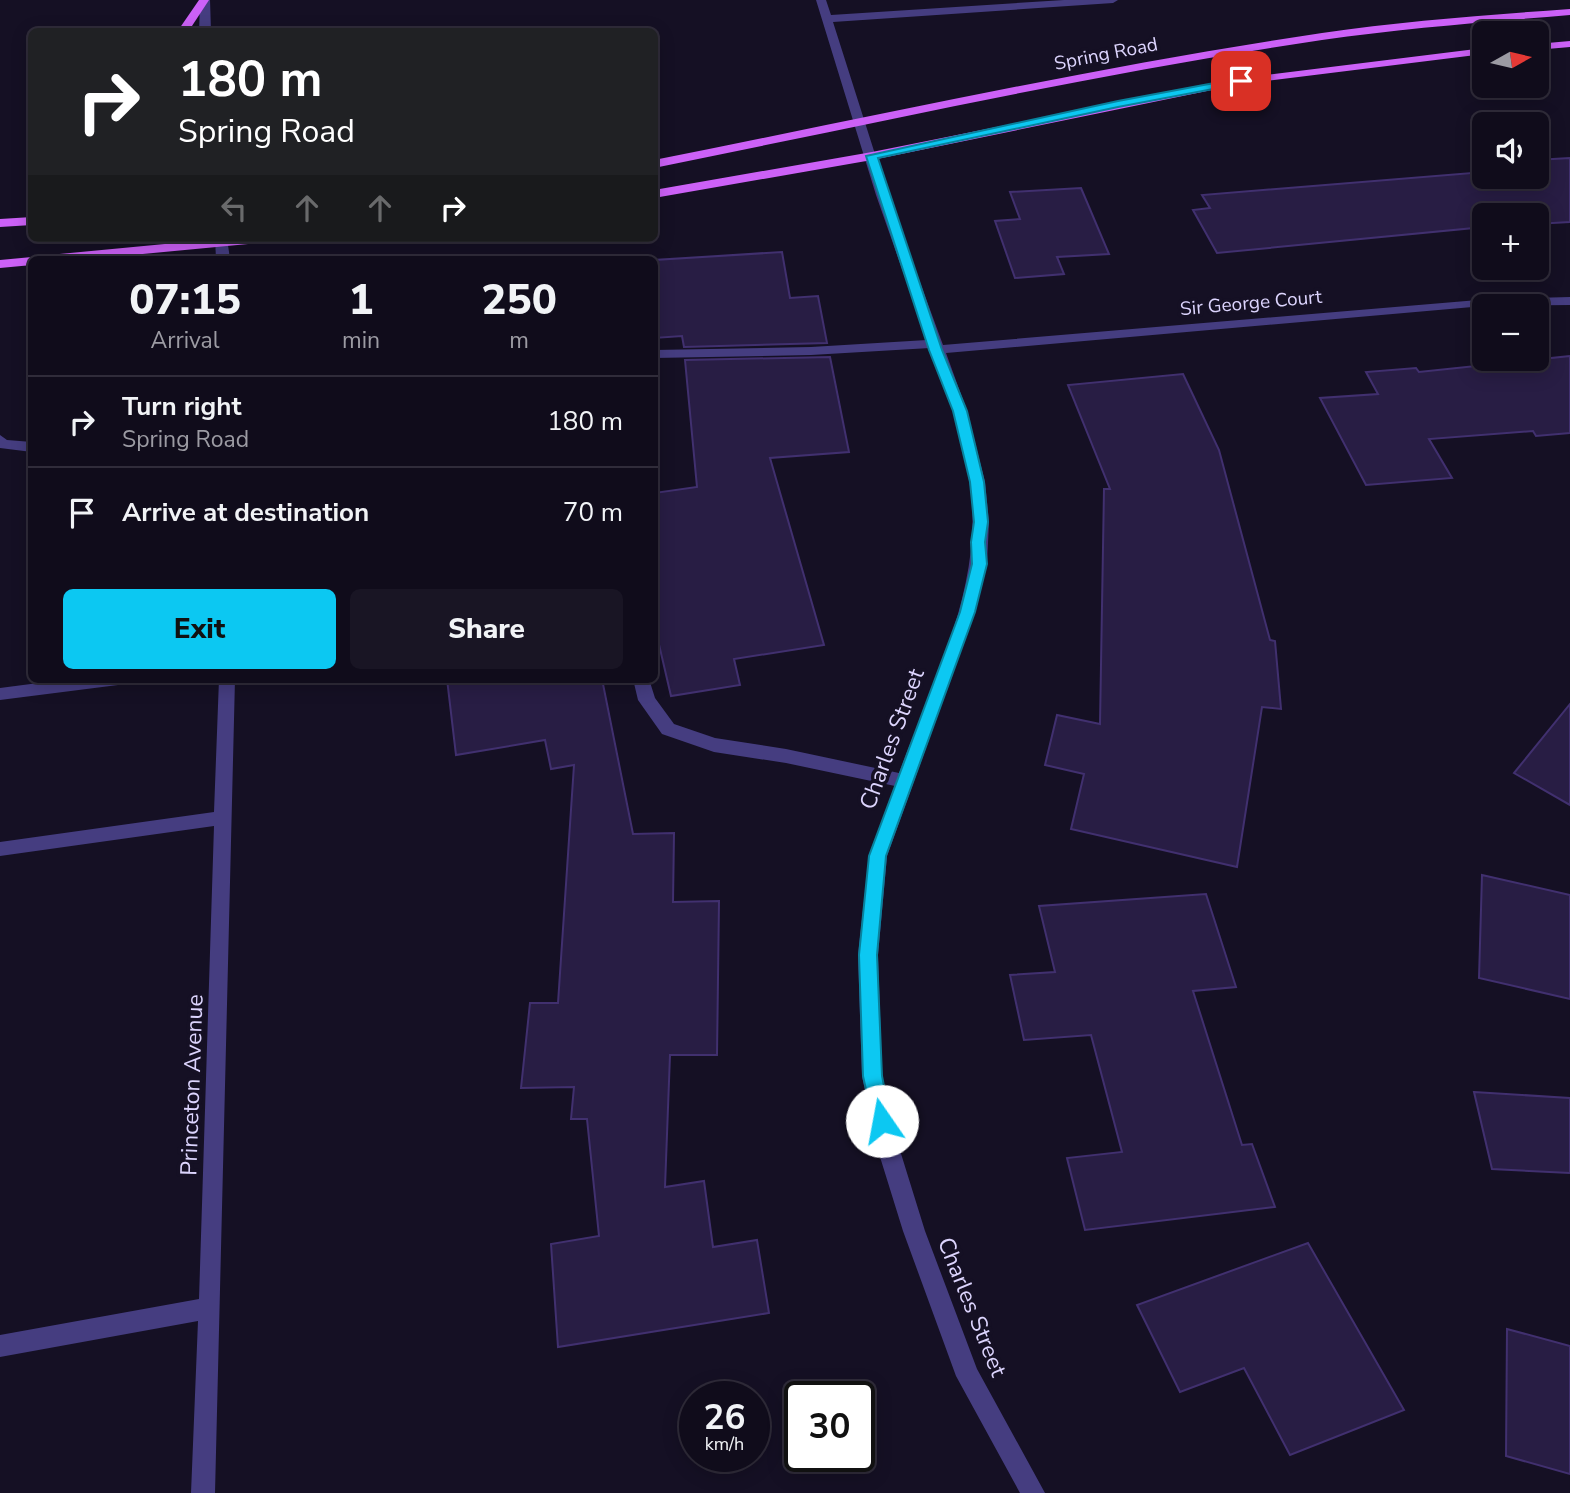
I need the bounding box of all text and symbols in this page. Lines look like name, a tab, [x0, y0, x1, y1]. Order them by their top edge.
north arrow	[1472, 21, 1549, 98]
map controls	[1472, 21, 1549, 371]
street label: Spring Road	[1052, 31, 1160, 77]
text: 180 m	[178, 46, 322, 113]
pin	[1211, 51, 1271, 111]
icon: right	[63, 56, 154, 147]
icon: arrive	[1222, 62, 1260, 100]
text: Spring Road	[178, 110, 355, 153]
button: sound	[1472, 112, 1549, 189]
icon: left	[215, 189, 253, 227]
icon: ahead	[288, 189, 326, 227]
icon: ahead	[361, 189, 399, 227]
icon: right	[434, 189, 472, 227]
button: +	[1472, 203, 1549, 280]
text: 07:15	[129, 272, 241, 329]
text: 1	[348, 272, 374, 329]
text: 250	[481, 272, 557, 329]
street label: Sir George Court	[1179, 284, 1323, 322]
button: −	[1472, 294, 1549, 371]
text: Arrival	[150, 325, 220, 356]
text: min	[342, 325, 380, 356]
text: m	[509, 325, 529, 356]
text: Turn right	[122, 389, 241, 424]
icon: right	[63, 403, 101, 441]
text: 180 m	[547, 404, 623, 439]
text: Spring Road	[122, 424, 249, 455]
icon: arrive	[63, 494, 101, 532]
text: Arrive at destination	[122, 495, 369, 530]
text: 70 m	[563, 495, 623, 530]
button: Exit	[63, 589, 336, 669]
button: Share	[350, 589, 623, 669]
street label: Charles Street	[852, 663, 932, 814]
street label: Princeton Avenue	[173, 994, 211, 1176]
position arrow	[845, 1084, 919, 1158]
street label: Charles Street	[930, 1233, 1014, 1382]
speed limit sign: 30	[784, 1381, 875, 1472]
text: 26	[703, 1394, 746, 1441]
text: km/h	[705, 1432, 744, 1456]

